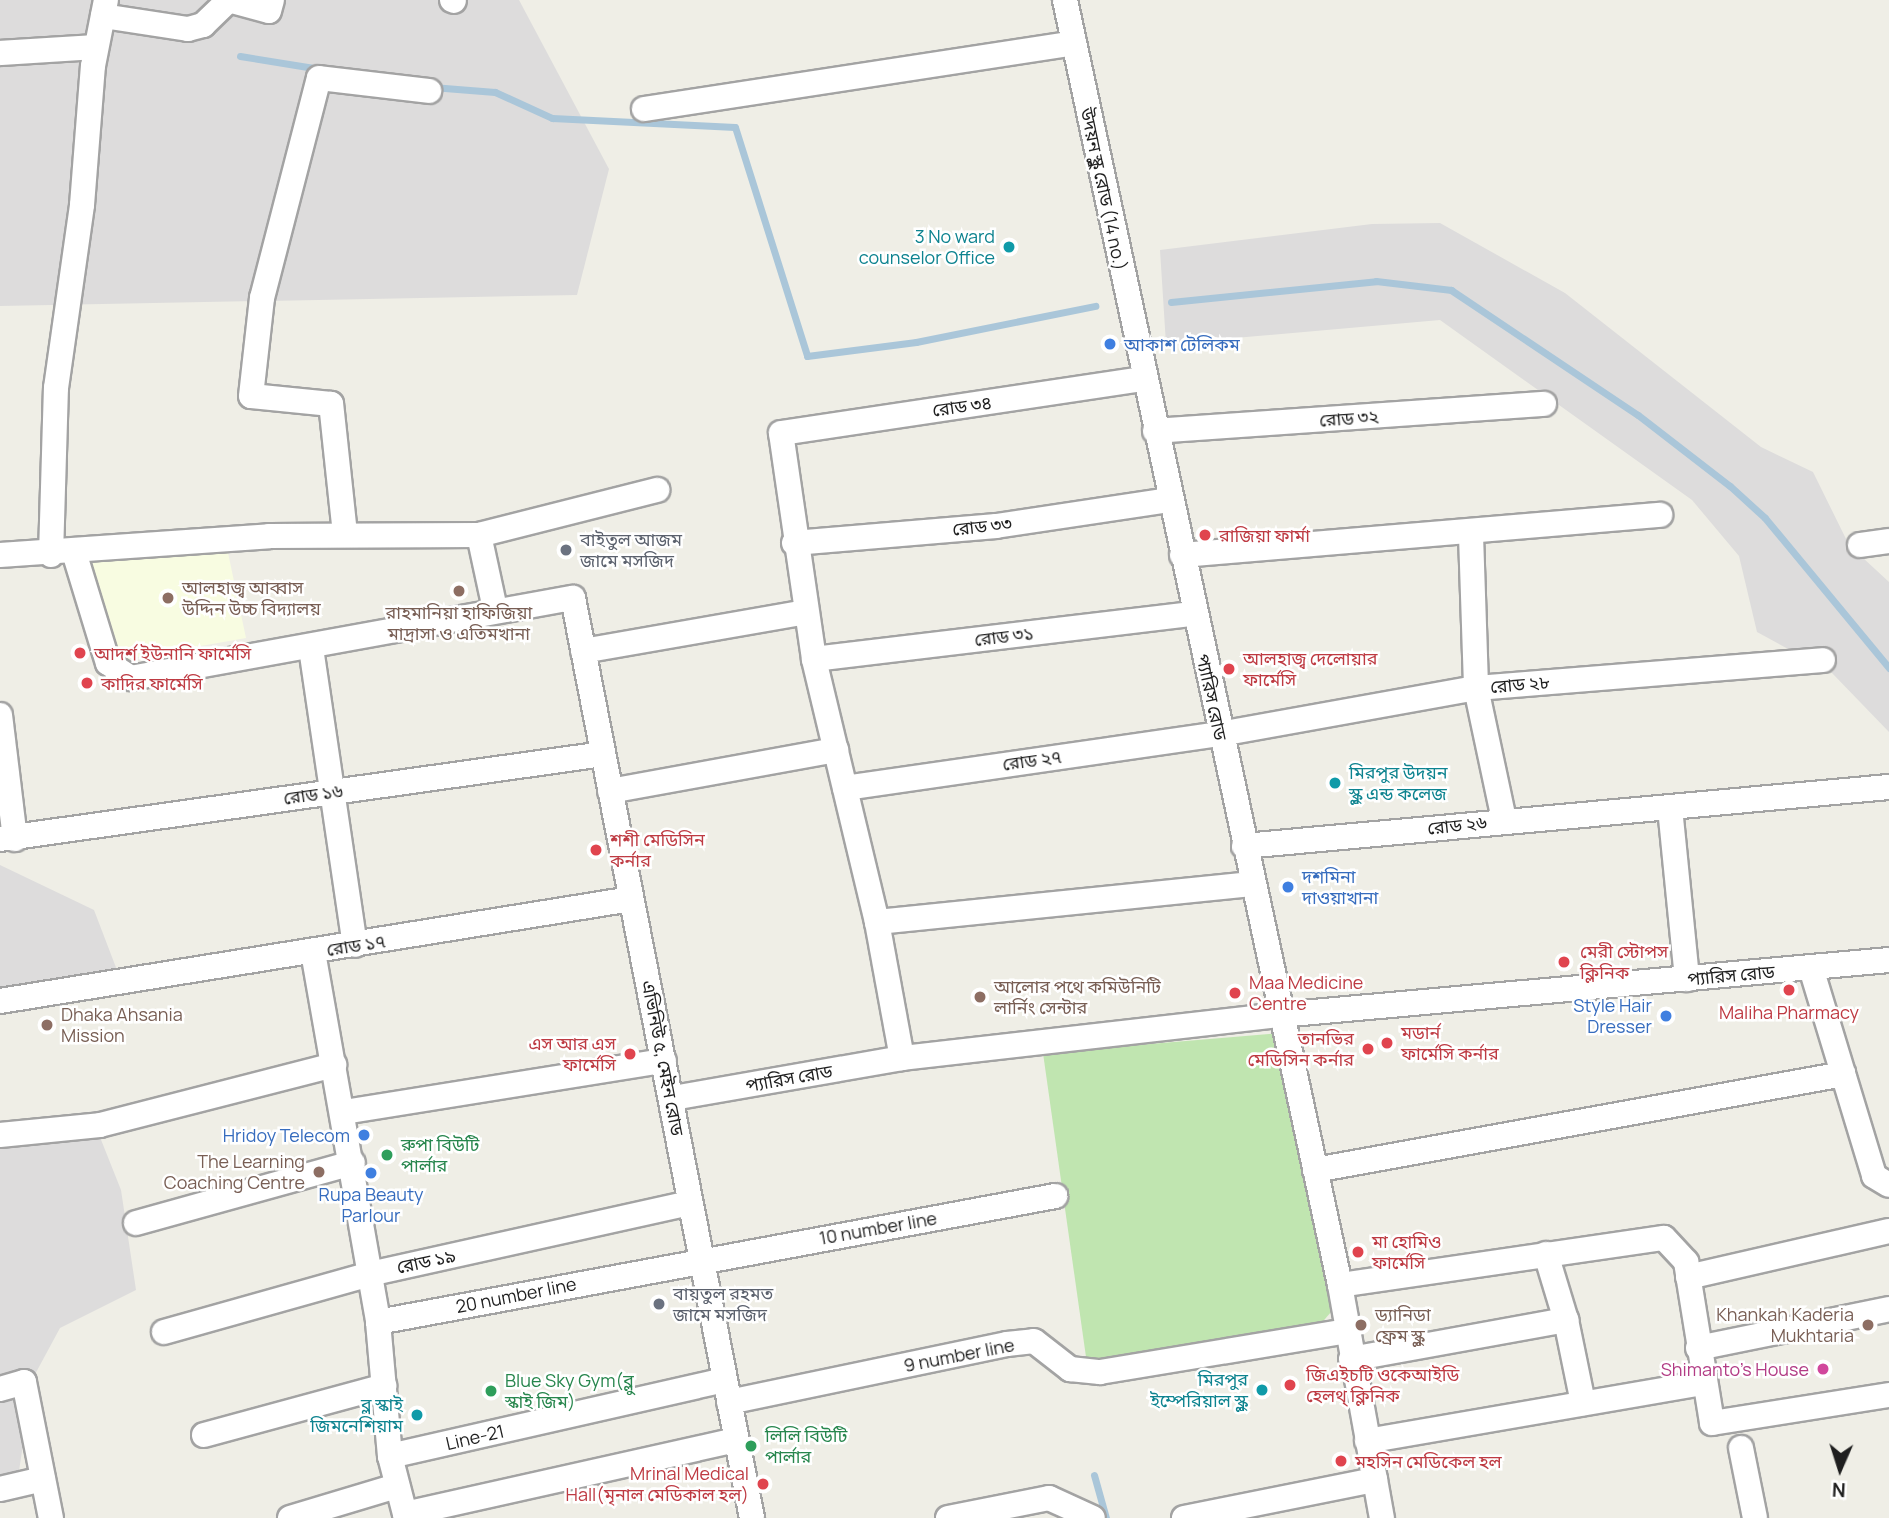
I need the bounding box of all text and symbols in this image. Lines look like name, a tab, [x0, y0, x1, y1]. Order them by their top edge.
street label: উদয়ন স্কুল রোড (14 no.)	[1076, 106, 1132, 272]
place label: 3 No ward counselor Office	[859, 226, 995, 268]
marker: 3 No ward counselor Office	[1001, 239, 1017, 255]
place label: আকাশ টেলিকম	[1124, 333, 1240, 355]
marker: আকাশ টেলিকম	[1102, 336, 1118, 352]
street label: রোড ৩৪	[931, 391, 993, 421]
street label: রোড ৩২	[1318, 405, 1380, 431]
street label: রোড ৩৩	[951, 512, 1013, 540]
place label: রাজিয়া ফার্মা	[1219, 524, 1310, 546]
marker: রাজিয়া ফার্মা	[1197, 527, 1213, 543]
place label: বাইতুল আজম জামে মসজিদ	[580, 529, 682, 572]
marker: বাইতুল আজম জামে মসজিদ	[558, 542, 574, 558]
place label: আলহাজ্ব আব্বাস উদ্দিন উচ্চ বিদ্যালয়	[182, 577, 321, 620]
marker: রাহমানিয়া হাফিজিয়া মাদ্রাসা ও এতিমখানা	[451, 583, 467, 599]
marker: আলহাজ্ব আব্বাস উদ্দিন উচ্চ বিদ্যালয়	[160, 590, 176, 606]
place label: রাহমানিয়া হাফিজিয়া মাদ্রাসা ও এতিমখানা	[386, 602, 532, 644]
street label: রোড ৩১	[973, 622, 1035, 650]
place label: আদর্শ ইউনানি ফার্মেসি	[94, 642, 251, 664]
marker: আদর্শ ইউনানি ফার্মেসি	[72, 645, 88, 661]
place label: আলহাজ্ব দেলোয়ার ফার্মেসি	[1243, 648, 1377, 690]
street label: প্যারিস রোড	[1192, 652, 1232, 742]
marker: আলহাজ্ব দেলোয়ার ফার্মেসি	[1221, 661, 1237, 677]
street label: রোড ২৮	[1489, 671, 1551, 697]
place label: কাদির ফার্মেসি	[101, 672, 203, 694]
marker: কাদির ফার্মেসি	[79, 675, 95, 691]
street label: রোড ২৭	[1001, 745, 1063, 775]
place label: মিরপুর উদয়ন স্কুল এন্ড কলেজ	[1349, 762, 1448, 804]
marker: মিরপুর উদয়ন স্কুল এন্ড কলেজ	[1327, 775, 1343, 791]
street label: রোড ১৬	[282, 779, 344, 809]
street label: রোড ২৬	[1426, 811, 1488, 839]
place label: শশী মেডিসিন কর্নার	[610, 829, 705, 872]
marker: শশী মেডিসিন কর্নার	[588, 842, 604, 858]
place label: দশমিনা দাওয়াখানা	[1302, 866, 1378, 908]
marker: দশমিনা দাওয়াখানা	[1280, 879, 1296, 895]
street label: রোড ১৭	[325, 930, 387, 960]
place label: মেরী স্টোপস ক্লিনিক	[1580, 941, 1668, 984]
marker: মেরী স্টোপস ক্লিনিক	[1554, 952, 1574, 972]
street label: প্যারিস রোড	[1686, 960, 1776, 990]
place label: Maa Medicine Centre	[1249, 972, 1363, 1014]
place label: আলোর পথে কমিউনিটি লার্নিং সেন্টার	[994, 976, 1161, 1018]
street label: এভিনিউ ৫, মেইন রোড	[637, 978, 689, 1138]
marker: Maliha Pharmacy	[1781, 982, 1797, 998]
marker: Maa Medicine Centre	[1227, 985, 1243, 1001]
marker: আলোর পথে কমিউনিটি লার্নিং সেন্টার	[972, 989, 988, 1005]
place label: Style Hair Dresser	[1573, 995, 1652, 1038]
place label: Maliha Pharmacy	[1719, 1001, 1859, 1023]
place label: Dhaka Ahsania Mission	[61, 1004, 183, 1046]
marker: Style Hair Dresser	[1658, 1008, 1674, 1024]
marker: Dhaka Ahsania Mission	[39, 1017, 55, 1033]
place label: মডার্ন ফার্মেসি কর্নার	[1401, 1022, 1499, 1064]
place label: তানভির মেডিসিন কর্নার	[1248, 1028, 1354, 1070]
place label: এস আর এস ফার্মেসি	[528, 1033, 616, 1076]
marker: মডার্ন ফার্মেসি কর্নার	[1379, 1035, 1395, 1051]
marker: তানভির মেডিসিন কর্নার	[1360, 1041, 1376, 1057]
marker: এস আর এস ফার্মেসি	[622, 1046, 638, 1062]
street label: প্যারিস রোড	[744, 1060, 834, 1096]
place label: Hridoy Telecom	[223, 1124, 350, 1146]
marker: Hridoy Telecom	[356, 1127, 372, 1143]
place label: রুপা বিউটি পার্লার	[401, 1134, 479, 1176]
marker: রুপা বিউটি পার্লার	[379, 1147, 395, 1163]
place label: The Learning Coaching Centre	[164, 1151, 305, 1194]
marker: The Learning Coaching Centre	[311, 1164, 327, 1180]
marker: Rupa Beauty Parlour	[363, 1165, 379, 1181]
place label: Rupa Beauty Parlour	[319, 1184, 423, 1226]
street label: 10 number line	[817, 1207, 939, 1249]
place label: মা হোমিও ফার্মেসি	[1372, 1231, 1441, 1274]
street label: রোড ১৯	[395, 1244, 457, 1278]
marker: মা হোমিও ফার্মেসি	[1350, 1244, 1366, 1260]
street label: 20 number line	[454, 1273, 578, 1317]
place label: বায়তুল রহমত জামে মসজিদ	[673, 1283, 773, 1326]
marker: বায়তুল রহমত জামে মসজিদ	[651, 1296, 667, 1312]
place label: ড্যানিডা ফ্রেম স্কুল	[1375, 1304, 1431, 1346]
place label: Khankah Kaderia Mukhtaria	[1716, 1304, 1854, 1346]
marker: ড্যানিডা ফ্রেম স্কুল	[1353, 1317, 1369, 1333]
marker: Khankah Kaderia Mukhtaria	[1860, 1317, 1876, 1333]
street label: 9 number line	[902, 1334, 1016, 1376]
place label: Shimanto's House	[1661, 1358, 1809, 1380]
marker: Shimanto's House	[1815, 1361, 1831, 1377]
place label: জিএইচটি ওকেআইডি হেলথ্ ক্লিনিক	[1306, 1364, 1459, 1406]
place label: মিরপুর ইম্পেরিয়াল স্কুল	[1150, 1369, 1248, 1412]
place label: Blue Sky Gym(ব্লু স্কাই জিম)	[505, 1370, 634, 1412]
marker: জিএইচটি ওকেআইডি হেলথ্ ক্লিনিক	[1280, 1375, 1300, 1395]
marker: মিরপুর ইম্পেরিয়াল স্কুল	[1254, 1382, 1270, 1398]
marker: Blue Sky Gym(ব্লু স্কাই জিম)	[483, 1383, 499, 1399]
place label: ব্লু স্কাই জিমনেশিয়াম	[310, 1394, 403, 1436]
marker: ব্লু স্কাই জিমনেশিয়াম	[409, 1407, 425, 1423]
street label: Line-21	[444, 1420, 506, 1454]
place label: লিলি বিউটি পার্লার	[765, 1425, 847, 1468]
north arrow	[1805, 1434, 1875, 1504]
marker: লিলি বিউটি পার্লার	[743, 1438, 759, 1454]
place label: মহসিন মেডিকেল হল	[1355, 1450, 1502, 1472]
marker: মহসিন মেডিকেল হল	[1333, 1453, 1349, 1469]
place label: Mrinal Medical Hall(মৃনাল মেডিকাল হল)	[566, 1463, 749, 1506]
marker: Mrinal Medical Hall(মৃনাল মেডিকাল হল)	[755, 1476, 771, 1492]
text: N	[1831, 1477, 1846, 1503]

